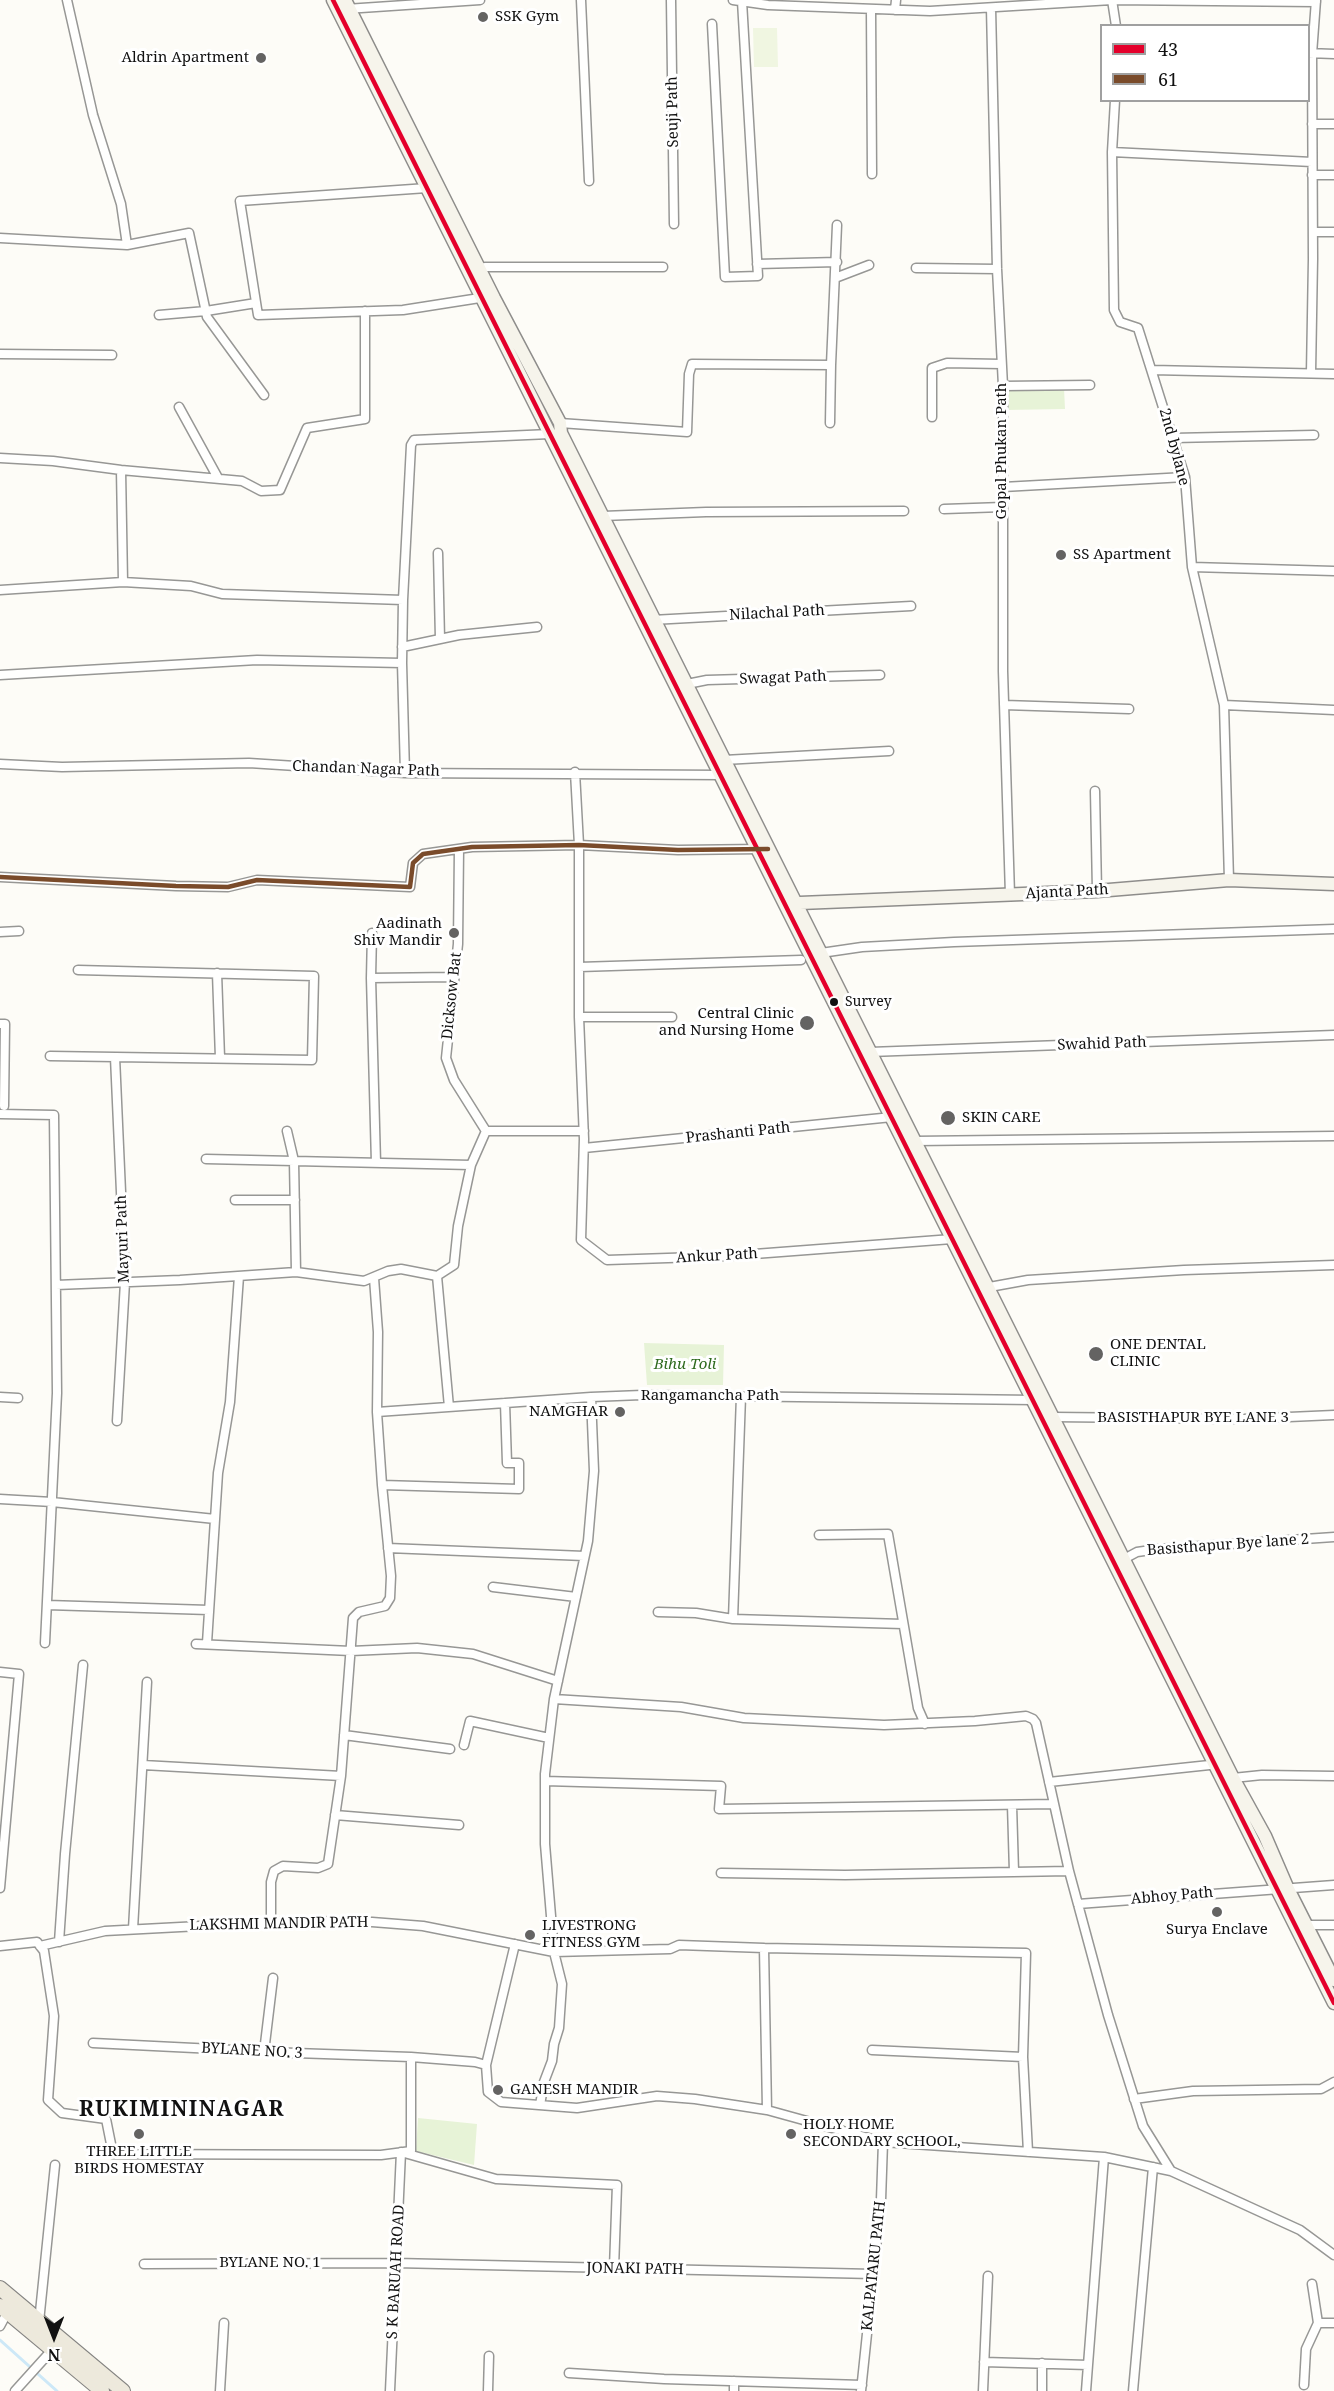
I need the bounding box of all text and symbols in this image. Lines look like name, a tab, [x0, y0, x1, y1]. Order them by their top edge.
place label: SSK Gym	[495, 8, 559, 26]
marker: SSK Gym	[476, 10, 490, 24]
legend	[1100, 24, 1310, 102]
text: 43	[1158, 37, 1178, 61]
place label: Aldrin Apartment	[121, 49, 249, 67]
marker: Aldrin Apartment	[254, 51, 268, 65]
text: 61	[1158, 67, 1178, 91]
street label: Seuji Path	[663, 76, 683, 148]
street label: Gopal Phukan Path	[993, 383, 1011, 519]
street label: 2nd bylane	[1155, 406, 1193, 488]
place label: SS Apartment	[1073, 546, 1171, 564]
marker: SS Apartment	[1054, 548, 1068, 562]
street label: Nilachal Path	[729, 602, 825, 624]
street label: Swagat Path	[739, 667, 827, 689]
street label: Chandan Nagar Path	[292, 757, 440, 781]
street label: Ajanta Path	[1025, 881, 1109, 903]
place label: Aadinath Shiv Mandir	[354, 915, 442, 950]
marker: Aadinath Shiv Mandir	[447, 926, 461, 940]
street label: Dicksow Bat	[438, 951, 466, 1041]
place label: Survey	[845, 994, 892, 1010]
marker: Survey	[828, 996, 840, 1008]
place label: Central Clinic and Nursing Home	[659, 1005, 794, 1040]
marker: Central Clinic and Nursing Home	[798, 1014, 816, 1032]
street label: Swahid Path	[1057, 1033, 1147, 1055]
marker: SKIN CARE	[939, 1109, 957, 1127]
place label: SKIN CARE	[962, 1109, 1040, 1127]
street label: Prashanti Path	[685, 1119, 791, 1147]
street label: Mayuri Path	[112, 1195, 134, 1283]
street label: Ankur Path	[676, 1245, 758, 1267]
place label: ONE DENTAL CLINIC	[1110, 1336, 1206, 1371]
marker: ONE DENTAL CLINIC	[1087, 1345, 1105, 1363]
park label: Bihu Toli	[654, 1356, 716, 1374]
street label: Rangamancha Path	[641, 1387, 779, 1405]
place label: NAMGHAR	[529, 1403, 608, 1421]
marker: NAMGHAR	[613, 1405, 627, 1419]
street label: BASISTHAPUR BYE LANE 3	[1097, 1409, 1289, 1427]
street label: Basisthapur Bye lane 2	[1146, 1530, 1310, 1560]
street label: Abhoy Path	[1130, 1883, 1214, 1909]
marker: Surya Enclave	[1210, 1905, 1224, 1919]
street label: LAKSHMI MANDIR PATH	[189, 1913, 369, 1935]
place label: LIVESTRONG FITNESS GYM	[542, 1917, 640, 1952]
place label: Surya Enclave	[1166, 1921, 1268, 1939]
marker: LIVESTRONG FITNESS GYM	[523, 1928, 537, 1942]
street label: BYLANE NO. 3	[201, 2039, 303, 2063]
place label: GANESH MANDIR	[510, 2081, 638, 2099]
marker: GANESH MANDIR	[491, 2083, 505, 2097]
district label: RUKIMININAGAR	[79, 2097, 285, 2123]
place label: HOLY HOME SECONDARY SCHOOL,	[803, 2116, 961, 2151]
marker: THREE LITTLE BIRDS HOMESTAY	[132, 2127, 146, 2141]
marker: HOLY HOME SECONDARY SCHOOL,	[784, 2127, 798, 2141]
place label: THREE LITTLE BIRDS HOMESTAY	[74, 2143, 204, 2178]
street label: KALPATARU PATH	[858, 2200, 890, 2332]
street label: S K BARUAH ROAD	[383, 2204, 409, 2340]
street label: BYLANE NO. 1	[219, 2254, 321, 2272]
street label: JONAKI PATH	[586, 2259, 684, 2279]
north arrow	[24, 2307, 84, 2367]
text: N	[48, 2344, 60, 2366]

